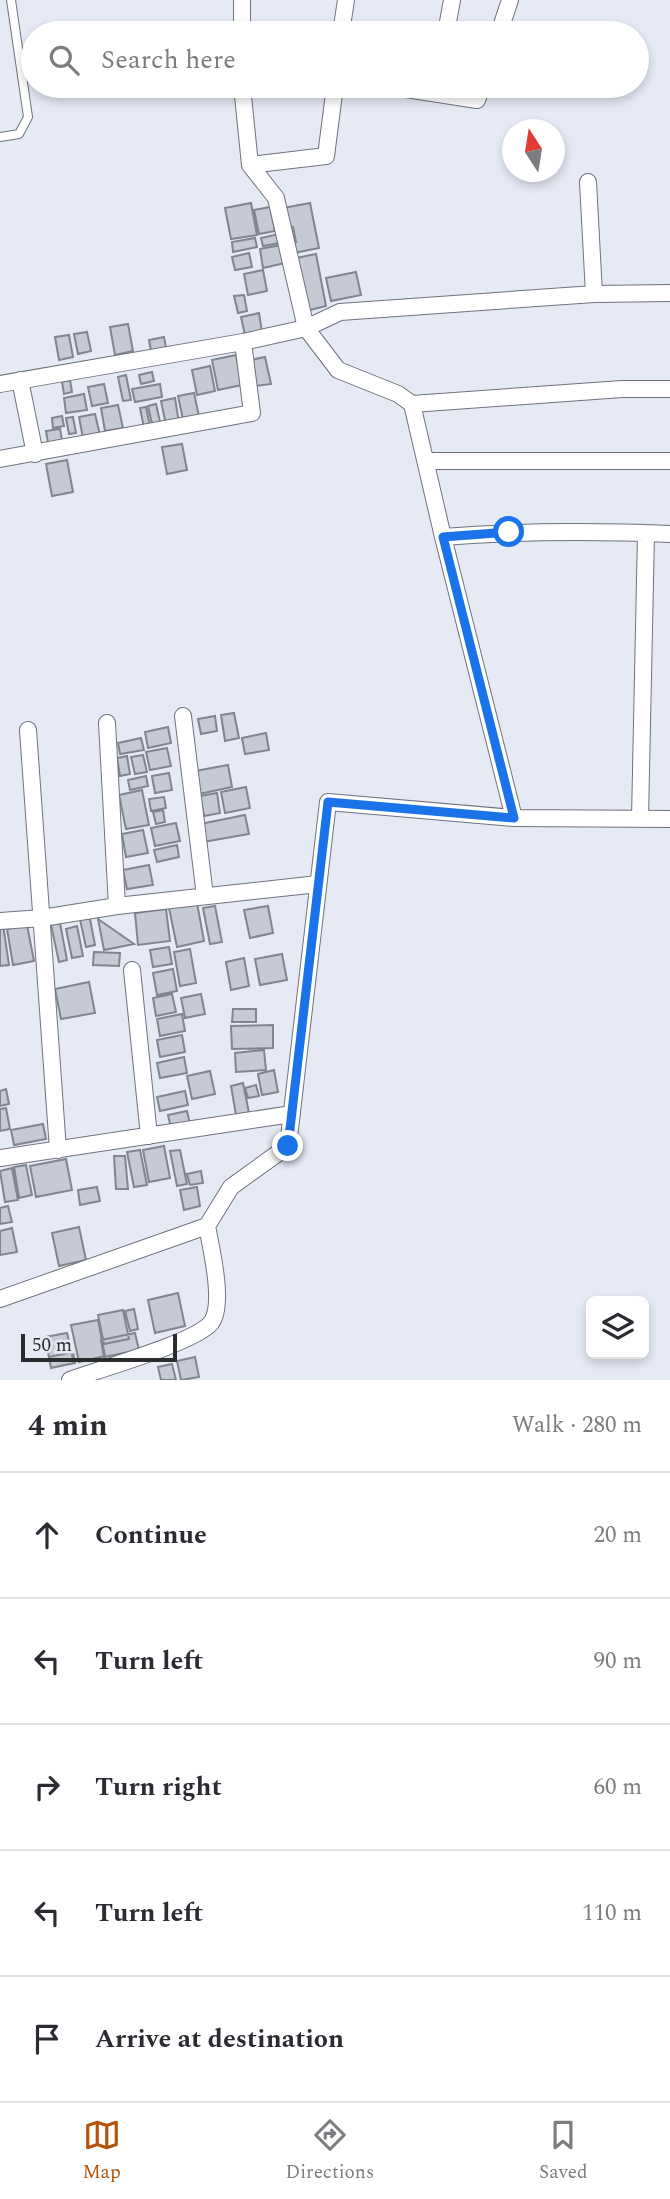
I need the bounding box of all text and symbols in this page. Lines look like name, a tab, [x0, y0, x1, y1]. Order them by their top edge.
search box	[21, 21, 649, 98]
text: Search here	[101, 40, 236, 80]
icon: search	[45, 41, 83, 79]
north arrow	[502, 119, 565, 182]
route start	[493, 516, 524, 547]
route end	[272, 1130, 303, 1161]
map controls	[586, 1296, 649, 1359]
button: layers	[586, 1296, 649, 1359]
scale bar	[21, 1331, 177, 1363]
text: 50 m	[32, 1331, 72, 1360]
text: 4 min	[28, 1403, 108, 1449]
text: Walk · 280 m	[512, 1408, 642, 1443]
text: Continue	[95, 1515, 207, 1555]
icon: ahead	[28, 1516, 66, 1554]
text: 20 m	[593, 1518, 642, 1553]
text: Turn left	[95, 1641, 203, 1681]
icon: left	[28, 1642, 66, 1680]
text: 90 m	[593, 1644, 642, 1679]
text: Turn right	[95, 1767, 222, 1807]
icon: right	[28, 1768, 66, 1806]
text: 60 m	[593, 1770, 642, 1805]
text: Turn left	[95, 1893, 203, 1933]
icon: left	[28, 1894, 66, 1932]
text: 110 m	[582, 1896, 642, 1931]
text: Arrive at destination	[95, 2019, 344, 2059]
icon: arrive	[28, 2020, 66, 2058]
tab: Map	[82, 2116, 121, 2187]
tab: Directions	[285, 2116, 374, 2187]
tab: Saved	[539, 2116, 588, 2187]

